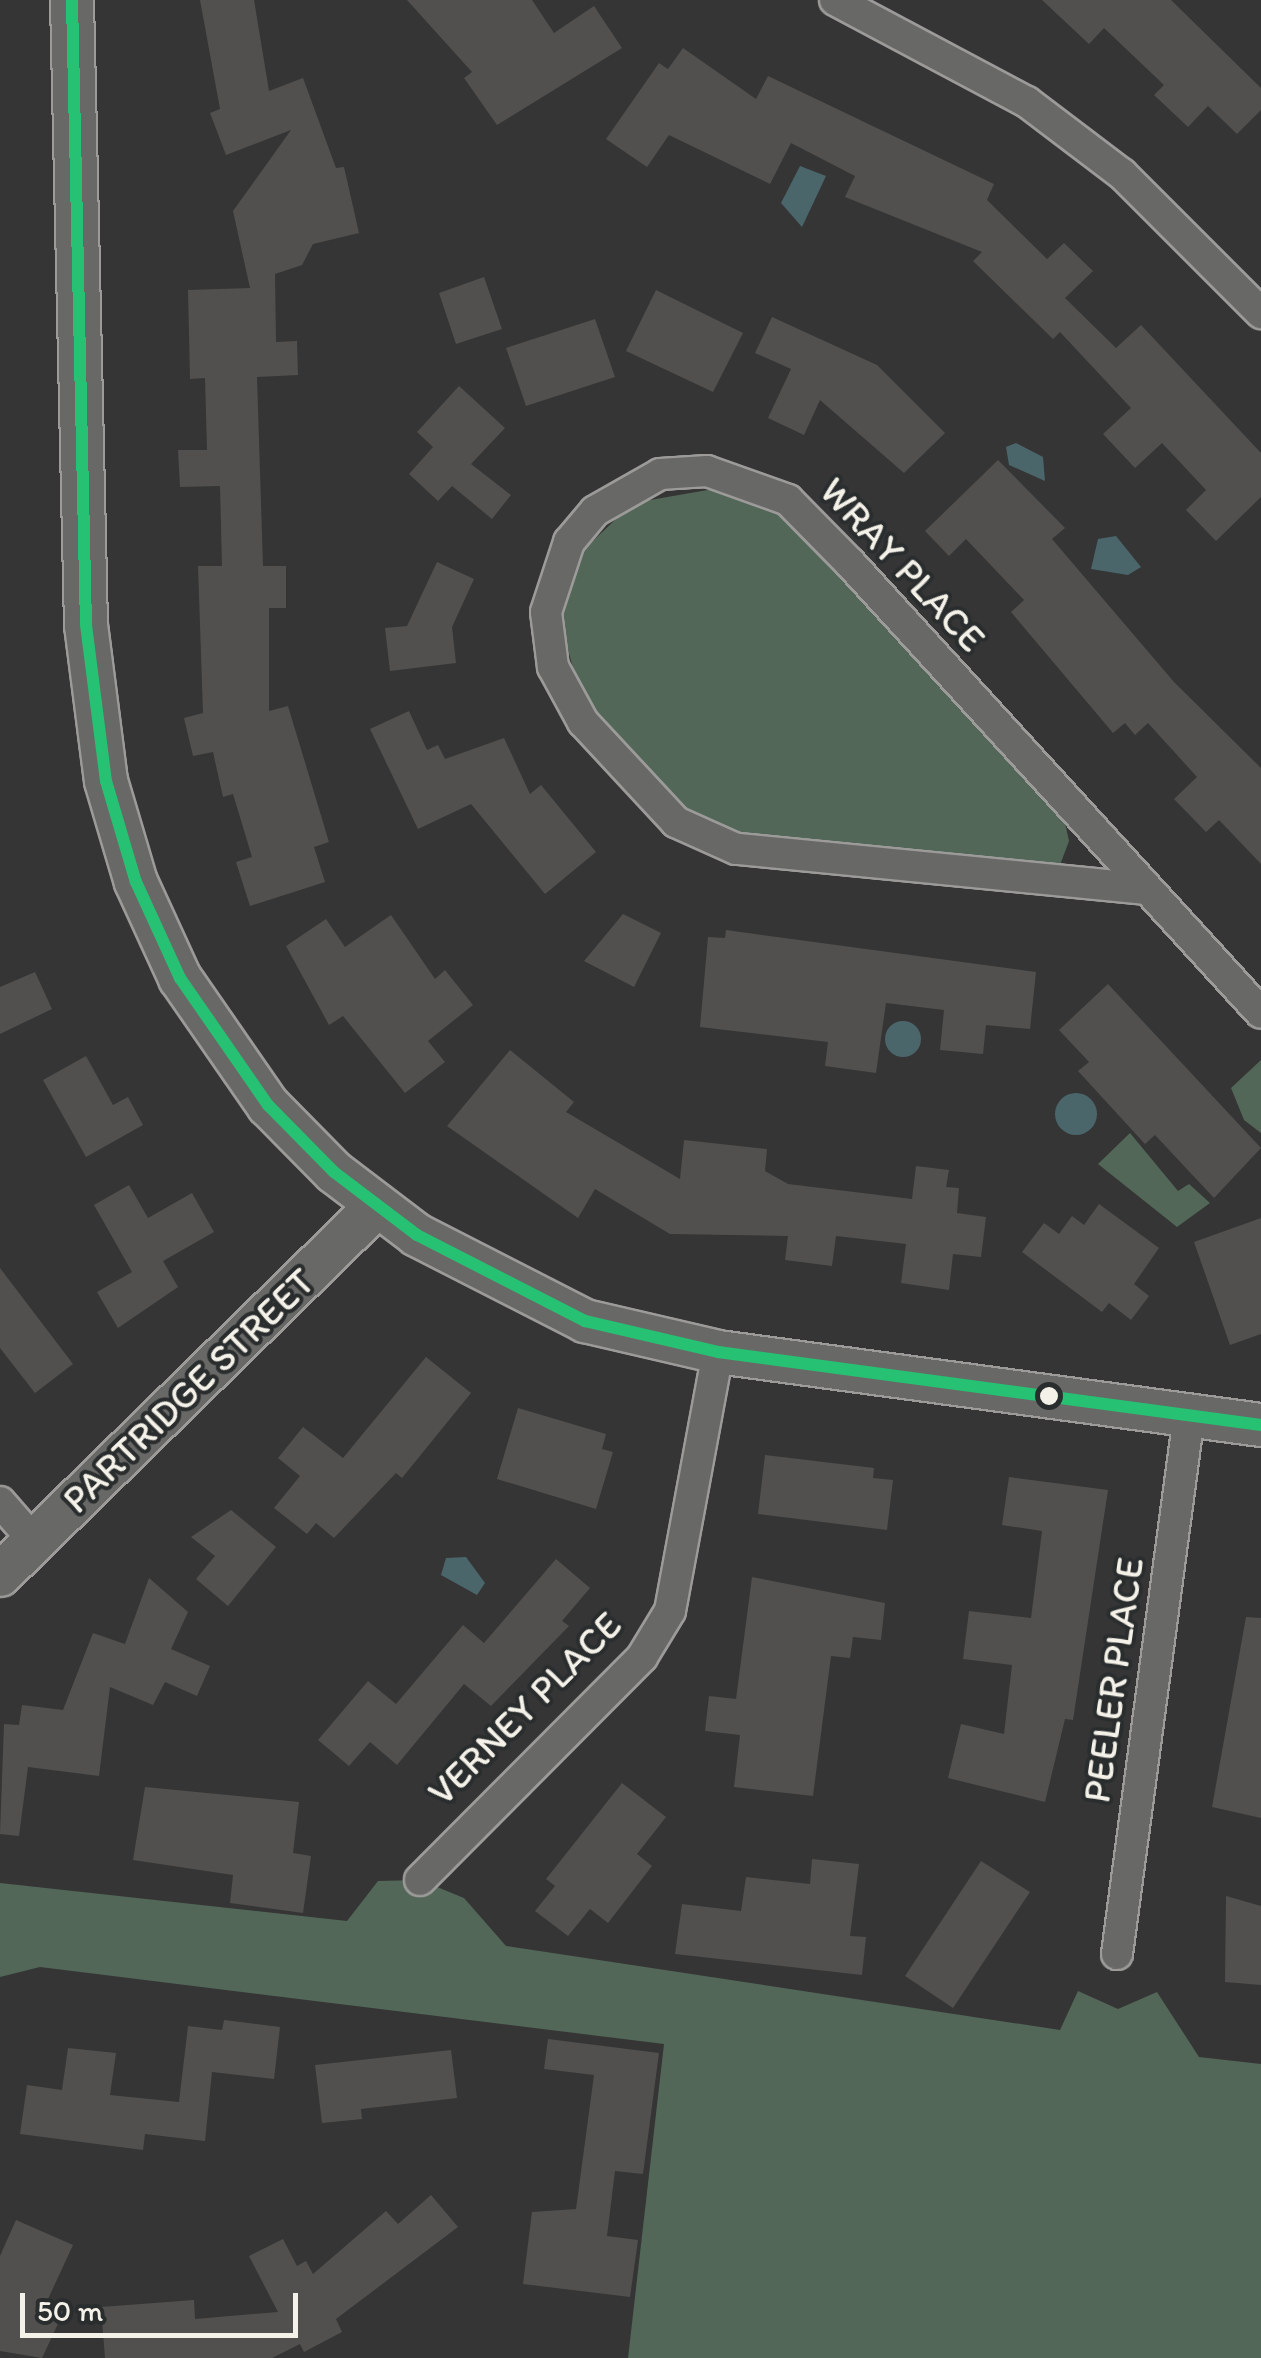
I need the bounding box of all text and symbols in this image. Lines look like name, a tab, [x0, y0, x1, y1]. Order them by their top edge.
street label: WRAY PLACE	[810, 468, 994, 662]
street label: PARTRIDGE STREET	[54, 1259, 324, 1523]
unlabelled marker	[1039, 1386, 1059, 1406]
street label: PEELER PLACE	[1074, 1554, 1154, 1806]
street label: VERNEY PLACE	[419, 1603, 631, 1815]
scale bar	[25, 2273, 302, 2335]
text: 50 m	[37, 2292, 103, 2329]

